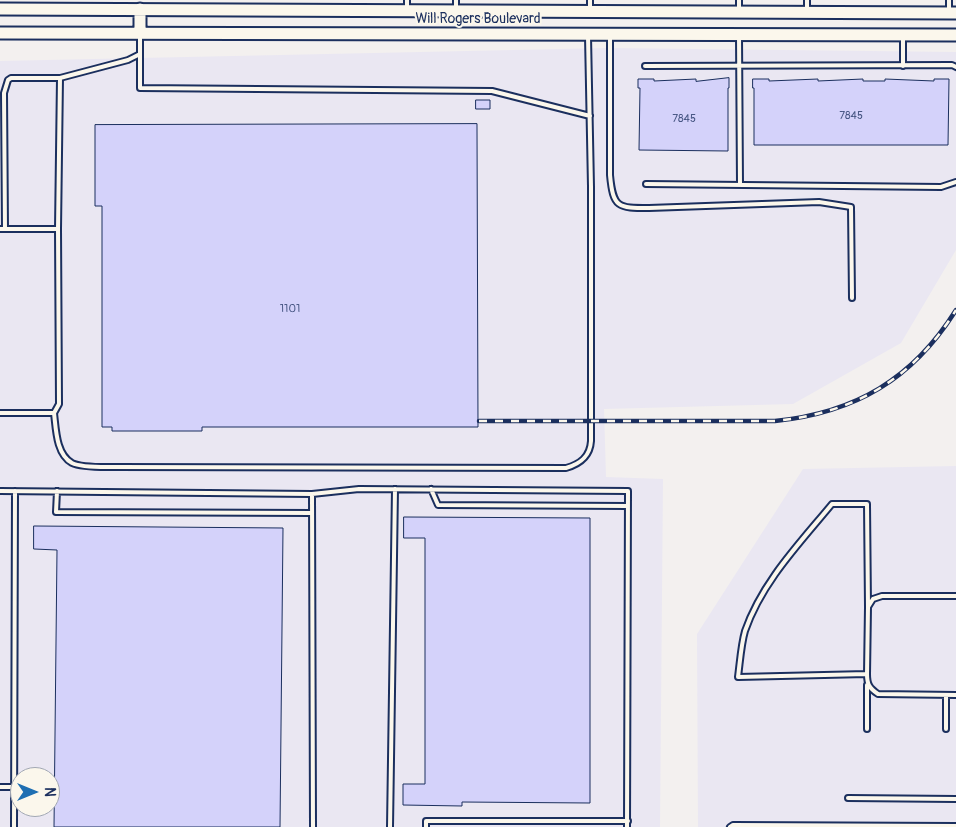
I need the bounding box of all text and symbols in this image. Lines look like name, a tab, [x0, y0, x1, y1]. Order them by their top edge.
street label: Will Rogers Boulevard	[415, 11, 541, 27]
house number: 7845	[839, 109, 863, 123]
house number: 7845	[672, 112, 696, 126]
house number: 1101	[280, 302, 300, 316]
north arrow	[10, 767, 60, 817]
text: N	[41, 787, 58, 797]

